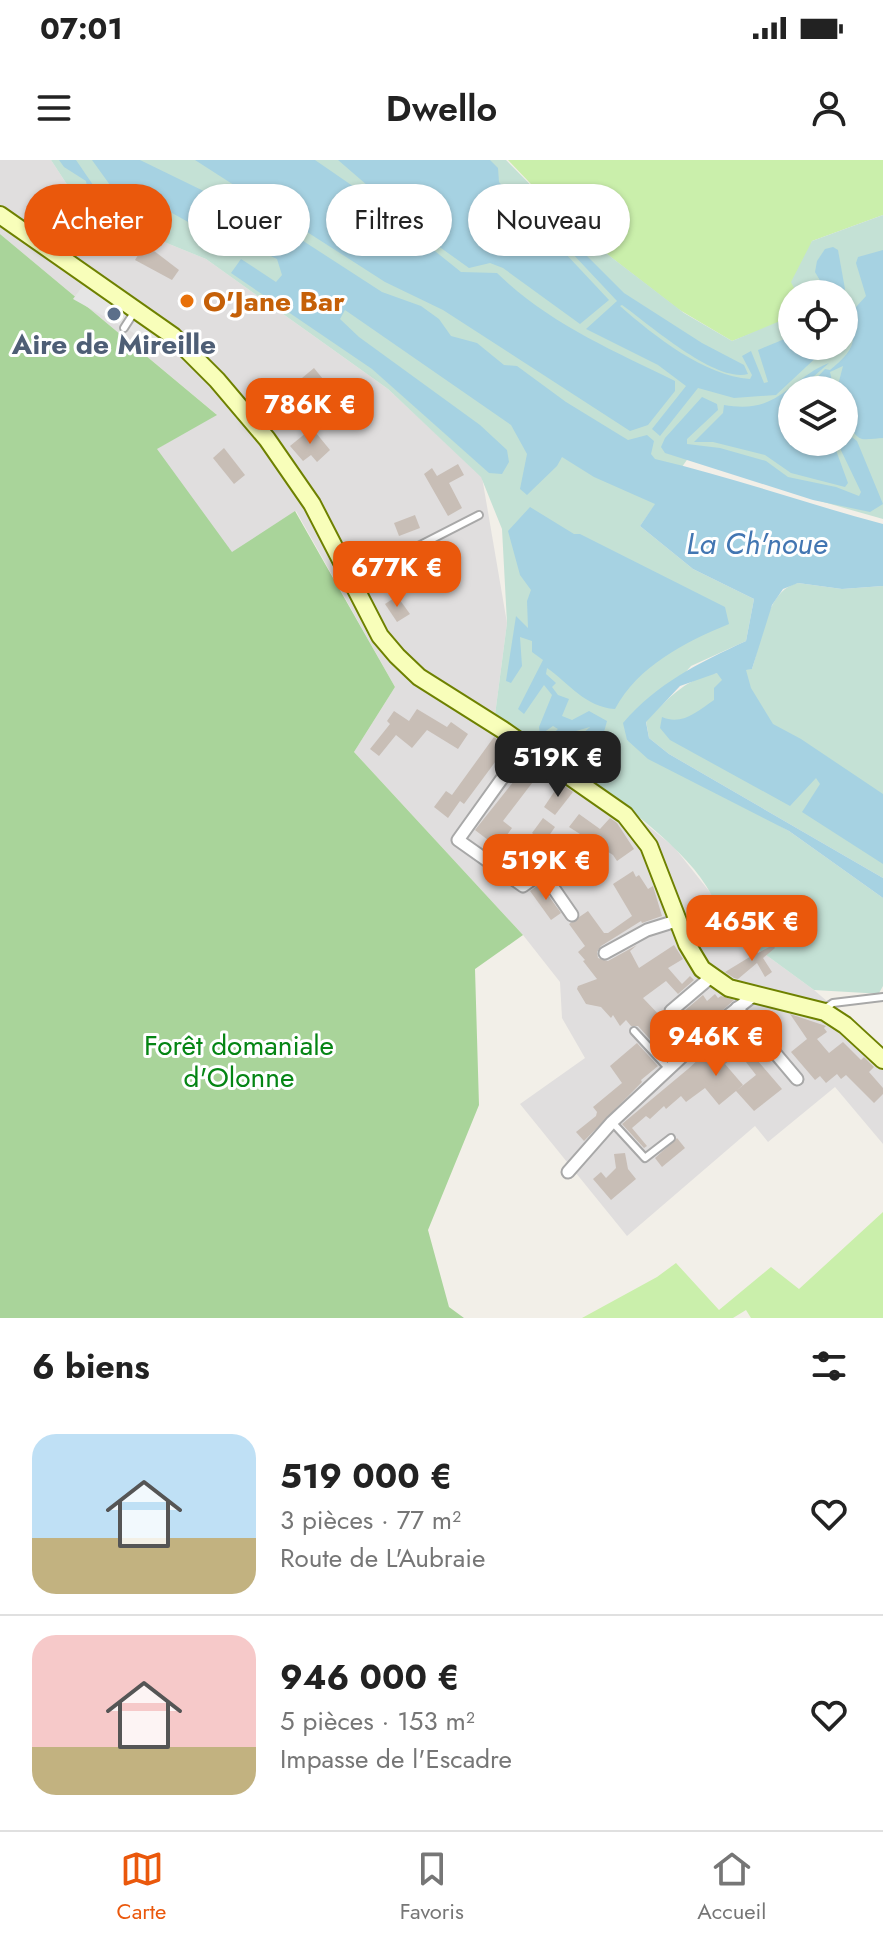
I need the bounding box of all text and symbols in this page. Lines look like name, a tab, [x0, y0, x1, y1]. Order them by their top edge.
text: 07:01	[40, 7, 123, 50]
text: Dwello	[386, 82, 497, 134]
icon: menu	[32, 86, 76, 130]
icon: person	[807, 86, 851, 130]
chip: Acheter	[24, 184, 172, 256]
chip: Louer	[188, 184, 310, 256]
chip: Filtres	[326, 184, 452, 256]
chip: Nouveau	[468, 184, 630, 256]
map controls	[778, 280, 858, 456]
button: locate	[778, 280, 858, 360]
place label: O'Jane Bar	[203, 281, 345, 322]
marker: O'Jane Bar	[178, 292, 196, 310]
marker: Aire de Mireille	[105, 305, 123, 323]
place label: Aire de Mireille	[11, 324, 216, 365]
button: layers	[778, 376, 858, 456]
pin: 786K €	[245, 378, 375, 446]
text: 786K €	[264, 385, 356, 423]
water label: La Ch'noue	[686, 522, 828, 565]
pin: 677K €	[332, 541, 462, 609]
text: 677K €	[351, 548, 443, 586]
pin: 519K €	[493, 731, 623, 799]
text: 519K €	[513, 738, 603, 776]
pin: 519K €	[481, 834, 611, 902]
text: 519K €	[501, 841, 591, 879]
pin: 465K €	[687, 895, 817, 963]
text: 465K €	[704, 902, 800, 940]
pin: 946K €	[651, 1010, 781, 1078]
text: 946K €	[668, 1017, 764, 1055]
park label: Forêt domaniale d'Olonne	[144, 1025, 334, 1098]
text: 6 biens	[32, 1342, 150, 1391]
icon: filters	[807, 1344, 851, 1388]
text: 519 000 €	[280, 1452, 452, 1501]
icon: home	[96, 1466, 192, 1562]
icon: heart	[807, 1492, 851, 1536]
text: 3 pièces · 77 m²	[280, 1501, 461, 1539]
text: Route de L'Aubraie	[280, 1539, 485, 1577]
text: 946 000 €	[280, 1653, 459, 1702]
icon: home	[96, 1667, 192, 1763]
icon: heart	[807, 1693, 851, 1737]
text: 5 pièces · 153 m²	[280, 1702, 475, 1740]
text: Impasse de l'Escadre	[280, 1740, 512, 1778]
tab: Carte	[117, 1847, 166, 1927]
tab: Favoris	[400, 1847, 464, 1927]
tab: Accueil	[697, 1847, 766, 1927]

